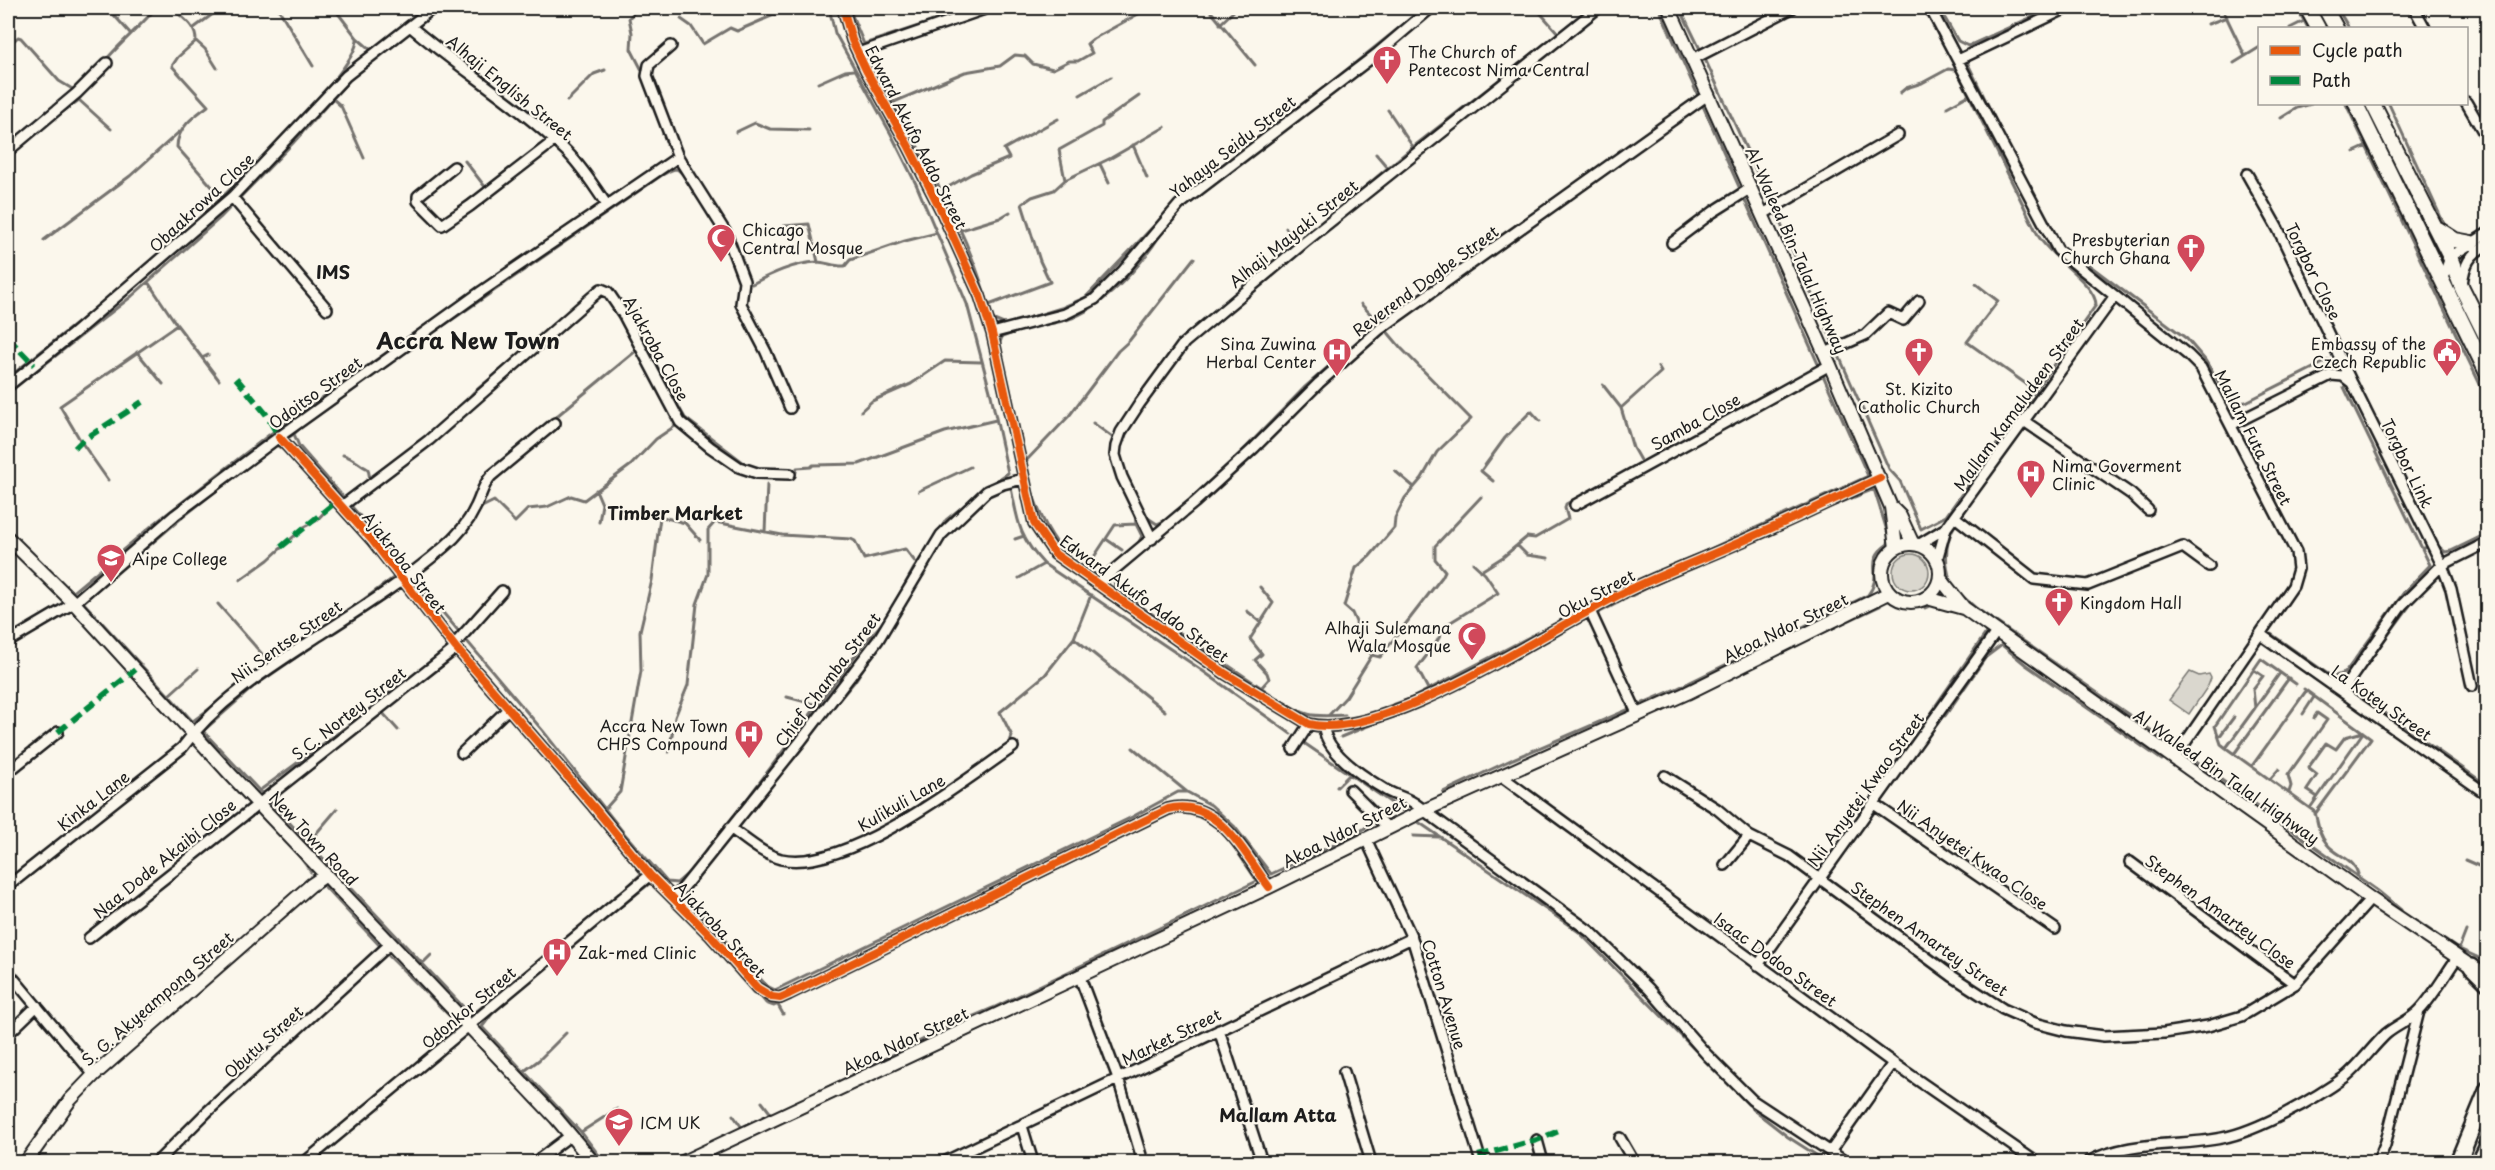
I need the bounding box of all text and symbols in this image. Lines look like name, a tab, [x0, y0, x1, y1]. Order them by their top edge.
legend	[2258, 27, 2468, 105]
street label: Alhaji English Street	[442, 29, 579, 146]
text: Cycle path	[2312, 36, 2403, 63]
place label: The Church of Pentecost Nima Central	[1408, 39, 1590, 81]
street label: Edward Akufo Addo Street	[860, 41, 974, 233]
church icon: The Church of Pentecost Nima Central	[1371, 44, 1403, 86]
text: Path	[2312, 66, 2351, 93]
street label: Yahaya Seidu Street	[1164, 89, 1301, 203]
street label: Al-Waleed Bin-Talal Highway	[1740, 142, 1854, 358]
street label: Obaakrowa Close	[143, 147, 259, 257]
street label: Alhaji Mayaki Street	[1223, 173, 1363, 293]
place label: Chicago Central Mosque	[742, 217, 864, 259]
street label: Reverend Dogbe Street	[1347, 218, 1503, 341]
street label: Torgbor Close	[2280, 219, 2348, 323]
mosque icon: Chicago Central Mosque	[705, 222, 737, 264]
place label: Presbyterian Church Ghana	[2060, 227, 2170, 269]
church icon: Presbyterian Church Ghana	[2175, 232, 2207, 274]
district label: IMS	[316, 258, 350, 285]
street label: Ajakroba Close	[618, 291, 696, 405]
street label: Mallam Kamaludeen Street	[1947, 312, 2089, 495]
district label: Accra New Town	[375, 323, 560, 356]
place label: Sina Zuwina Herbal Center	[1206, 331, 1316, 373]
place label: Embassy of the Czech Republic	[2311, 331, 2426, 373]
hospital icon: Sina Zuwina Herbal Center	[1321, 336, 1353, 378]
church icon: St. Kizito Catholic Church	[1903, 336, 1935, 378]
public building icon: Embassy of the Czech Republic	[2431, 336, 2463, 378]
street label: Odoitso Street	[263, 350, 367, 434]
street label: Mallam Futa Street	[2209, 365, 2299, 509]
place label: St. Kizito Catholic Church	[1858, 376, 1980, 418]
street label: Samba Close	[1646, 386, 1744, 456]
street label: Torgbor Link	[2376, 414, 2440, 512]
place label: Nima Goverment Clinic	[2052, 453, 2182, 495]
hospital icon: Nima Goverment Clinic	[2015, 458, 2047, 500]
district label: Timber Market	[607, 499, 743, 526]
street label: Ajakroba Street	[357, 506, 453, 619]
street label: Edward Akufo Addo Street	[1056, 528, 1234, 668]
school or university icon: Aipe College	[95, 542, 127, 584]
place label: Aipe College	[132, 546, 228, 570]
street label: Oku Street	[1553, 562, 1639, 623]
street label: Akoa Ndor Street	[1718, 586, 1852, 668]
church icon: Kingdom Hall	[2043, 586, 2075, 628]
place label: Kingdom Hall	[2080, 590, 2182, 614]
street label: Nii Sentse Street	[226, 593, 347, 688]
street label: Chief Chamba Street	[768, 606, 886, 751]
place label: Alhaji Sulemana Wala Mosque	[1325, 615, 1451, 657]
mosque icon: Alhaji Sulemana Wala Mosque	[1456, 620, 1488, 662]
street label: La Kotey Street	[2327, 658, 2437, 746]
street label: S.C. Nortey Street	[286, 661, 410, 765]
street label: Al Waleed Bin Talal Highway	[2129, 702, 2325, 850]
street label: Nii Anyetei Kwao Street	[1801, 707, 1929, 871]
place label: Accra New Town CHPS Compound	[596, 713, 728, 755]
hospital icon: Accra New Town CHPS Compound	[733, 718, 765, 760]
street label: Kinka Lane	[52, 764, 134, 836]
street label: Kulikuli Lane	[853, 767, 949, 837]
street label: New Town Road	[264, 785, 364, 891]
street label: Akoa Ndor Street	[1278, 789, 1411, 873]
street label: Naa Dode Akaibi Close	[87, 793, 241, 923]
street label: Nii Anyetei Kwao Close	[1893, 793, 2053, 915]
street label: Stephen Amartey Close	[2141, 848, 2301, 974]
street label: Ajakroba Street	[670, 875, 772, 983]
street label: Stephen Amartey Street	[1847, 875, 2014, 1002]
street label: Isaac Dodoo Street	[1710, 906, 1843, 1012]
street label: S. G. Akyeampong Street	[76, 925, 239, 1071]
hospital icon: Zak-med Clinic	[541, 936, 573, 978]
street label: Cotton Avenue	[1417, 936, 1473, 1052]
place label: Zak-med Clinic	[578, 940, 696, 964]
street label: Odonkor Street	[416, 960, 521, 1054]
street label: Obutu Street	[218, 999, 308, 1083]
street label: Akoa Ndor Street	[838, 1000, 972, 1080]
street label: Market Street	[1117, 1001, 1225, 1070]
district label: Mallam Atta	[1219, 1101, 1337, 1128]
school or university icon: ICM UK	[603, 1106, 635, 1148]
place label: ICM UK	[640, 1110, 701, 1134]

